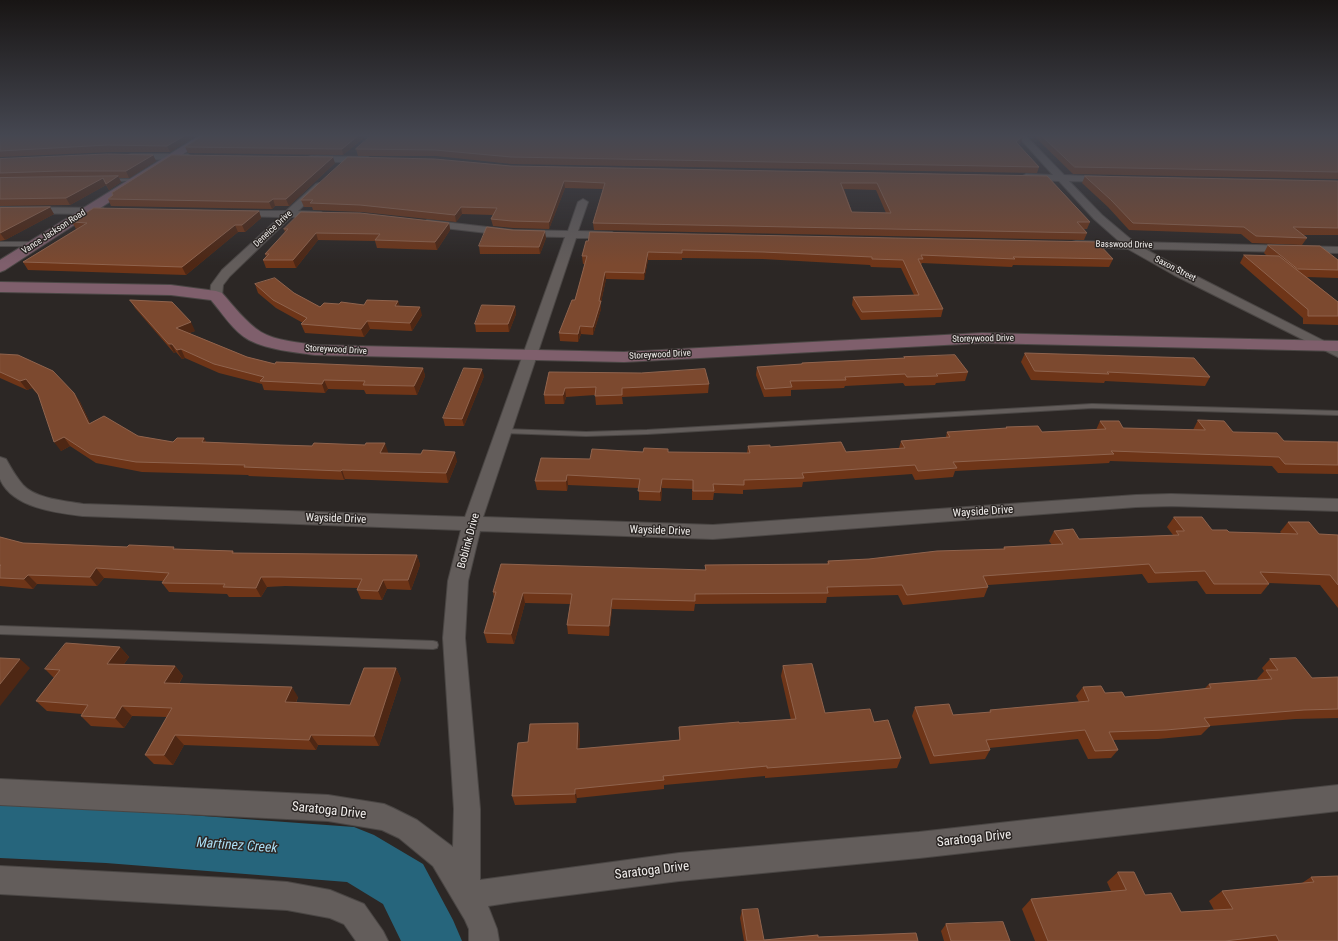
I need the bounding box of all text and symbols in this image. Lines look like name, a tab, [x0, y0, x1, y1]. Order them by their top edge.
street label: Vance Jackson Road	[20, 207, 88, 257]
street label: Deneice Drive	[252, 209, 294, 249]
street label: Basswood Drive	[1096, 239, 1152, 251]
street label: Saxon Street	[1153, 254, 1197, 284]
street label: Storeywood Drive	[952, 333, 1014, 345]
street label: Storeywood Drive	[305, 343, 367, 357]
street label: Storeywood Drive	[629, 348, 691, 362]
street label: Wayside Drive	[952, 503, 1014, 521]
street label: Wayside Drive	[305, 511, 367, 527]
street label: Boblink Drive	[455, 512, 483, 570]
street label: Wayside Drive	[629, 523, 691, 539]
street label: Saratoga Drive	[291, 799, 367, 823]
street label: Saratoga Drive	[936, 827, 1012, 851]
water label: Martinez Creek	[196, 835, 278, 857]
street label: Saratoga Drive	[614, 859, 690, 883]

